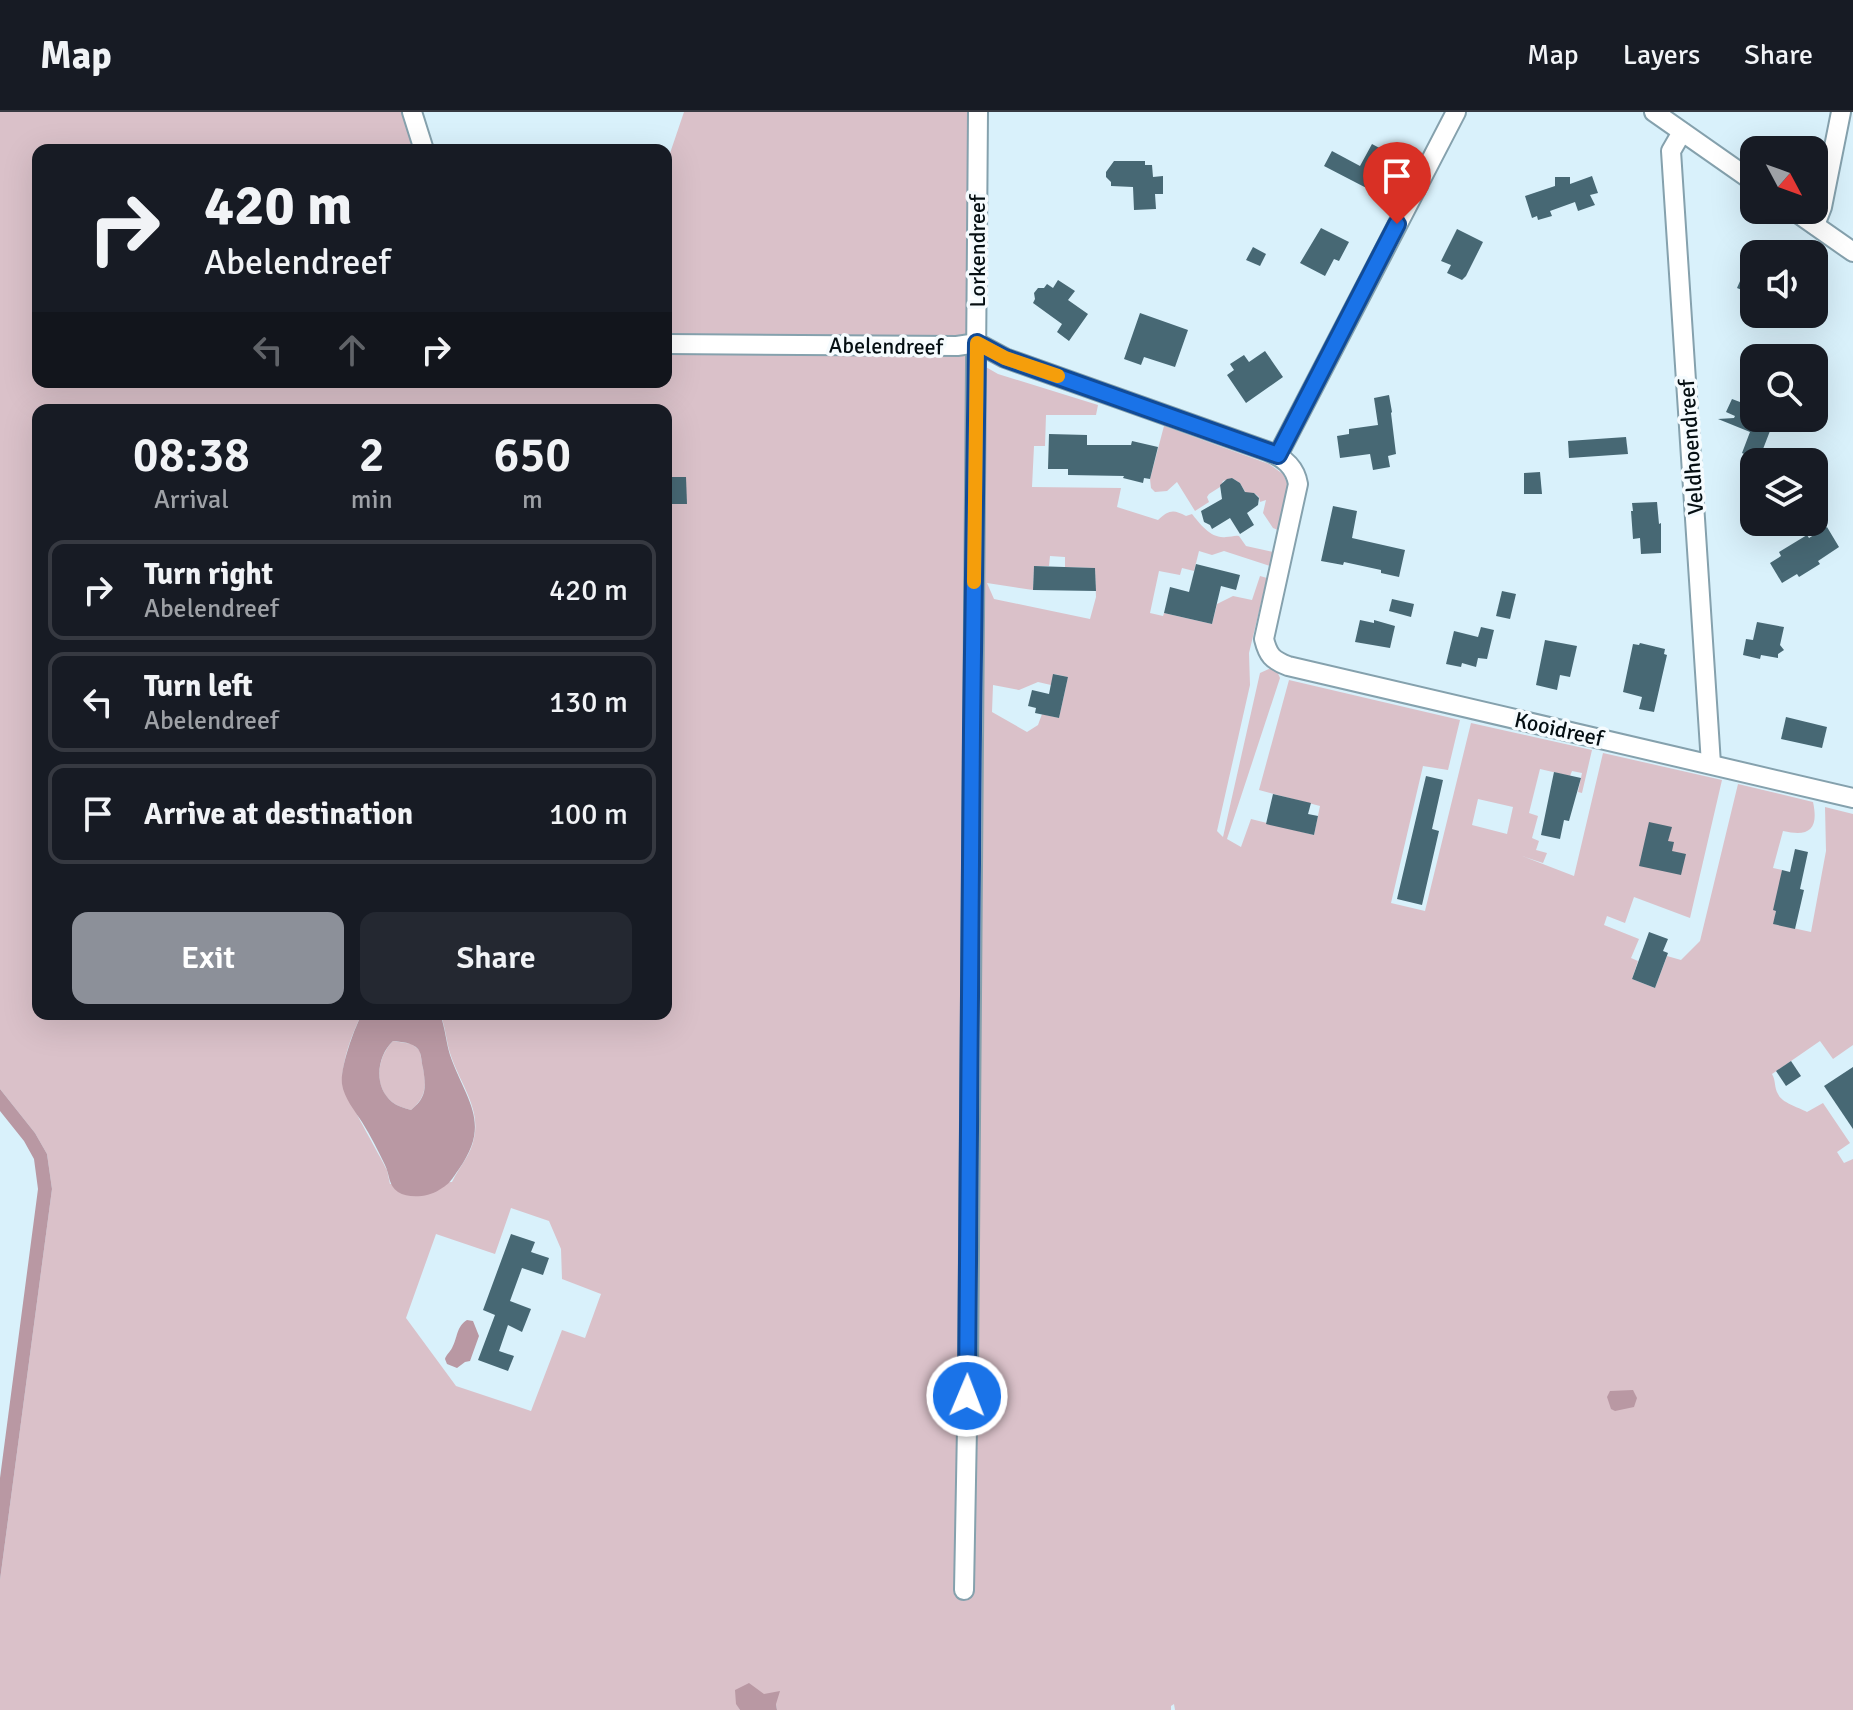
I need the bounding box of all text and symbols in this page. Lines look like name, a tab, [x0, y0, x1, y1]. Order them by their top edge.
text: Map	[40, 32, 112, 79]
text: Map	[1527, 38, 1579, 72]
text: Layers	[1623, 38, 1700, 72]
text: Share	[1744, 38, 1813, 72]
north arrow	[1740, 136, 1828, 224]
map controls	[1740, 136, 1828, 536]
pin	[1363, 142, 1431, 224]
icon: arrive	[1375, 154, 1419, 198]
text: 420 m	[204, 171, 352, 240]
icon: right	[72, 176, 176, 280]
street label: Lorkendreef	[964, 193, 991, 307]
text: Abelendreef	[204, 240, 391, 285]
button: sound	[1740, 240, 1828, 328]
icon: left	[246, 328, 290, 372]
icon: ahead	[330, 328, 374, 372]
icon: right	[414, 328, 458, 372]
street label: Abelendreef	[829, 332, 945, 361]
button: search	[1740, 344, 1828, 432]
street label: Veldhoendreef	[1673, 377, 1709, 516]
text: 08:38	[133, 426, 250, 485]
text: 2	[359, 426, 385, 485]
text: 650	[493, 426, 571, 485]
button: layers	[1740, 448, 1828, 536]
text: Arrival	[154, 484, 229, 516]
text: min	[351, 484, 393, 516]
text: m	[522, 484, 543, 516]
text: Turn right	[144, 556, 273, 593]
icon: right	[76, 568, 120, 612]
text: 420 m	[549, 572, 628, 609]
text: Abelendreef	[144, 593, 279, 625]
text: Turn left	[144, 668, 253, 705]
icon: left	[76, 680, 120, 724]
text: 130 m	[549, 684, 628, 721]
text: Abelendreef	[144, 705, 279, 737]
street label: Kooidreef	[1512, 706, 1608, 753]
icon: arrive	[76, 792, 120, 836]
text: Arrive at destination	[144, 796, 413, 833]
text: 100 m	[549, 796, 628, 833]
button: Exit	[72, 912, 344, 1004]
button: Share	[360, 912, 632, 1004]
position arrow	[925, 1354, 1009, 1438]

